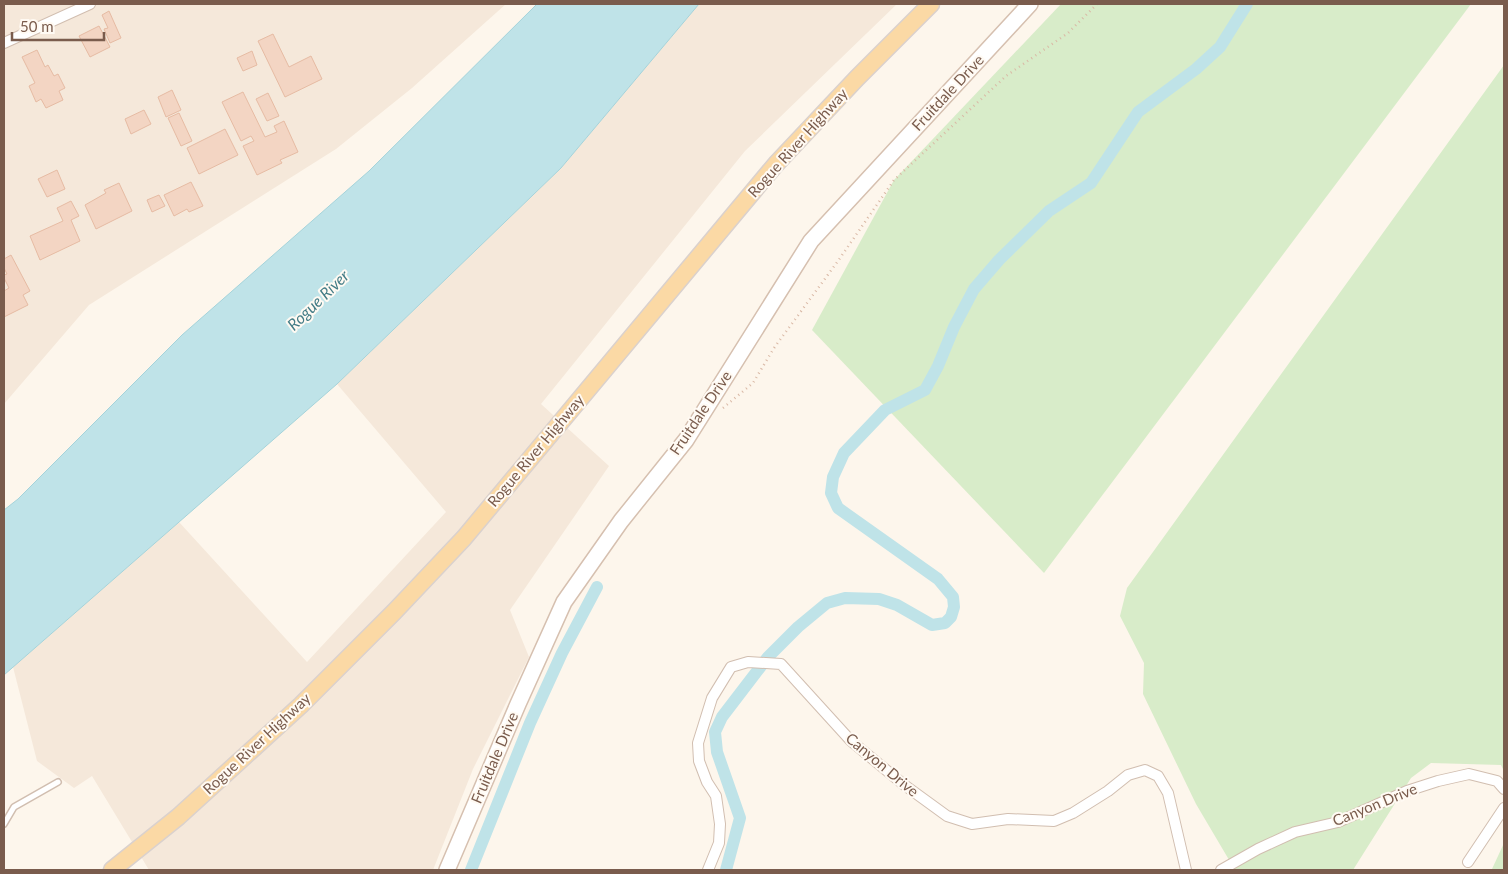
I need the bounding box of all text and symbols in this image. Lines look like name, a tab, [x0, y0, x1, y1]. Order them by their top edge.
scale bar	[12, 10, 105, 42]
text: 50 m	[20, 17, 54, 35]
street label: Fruitdale Drive	[907, 50, 987, 134]
street label: Rogue River Highway	[744, 84, 851, 201]
water label: Rogue River	[283, 265, 353, 334]
street label: Fruitdale Drive	[665, 367, 735, 458]
street label: Rogue River Highway	[483, 391, 587, 510]
street label: Rogue River Highway	[199, 689, 314, 798]
street label: Fruitdale Drive	[467, 709, 521, 806]
street label: Canyon Drive	[843, 729, 923, 800]
street label: Canyon Drive	[1330, 779, 1420, 829]

